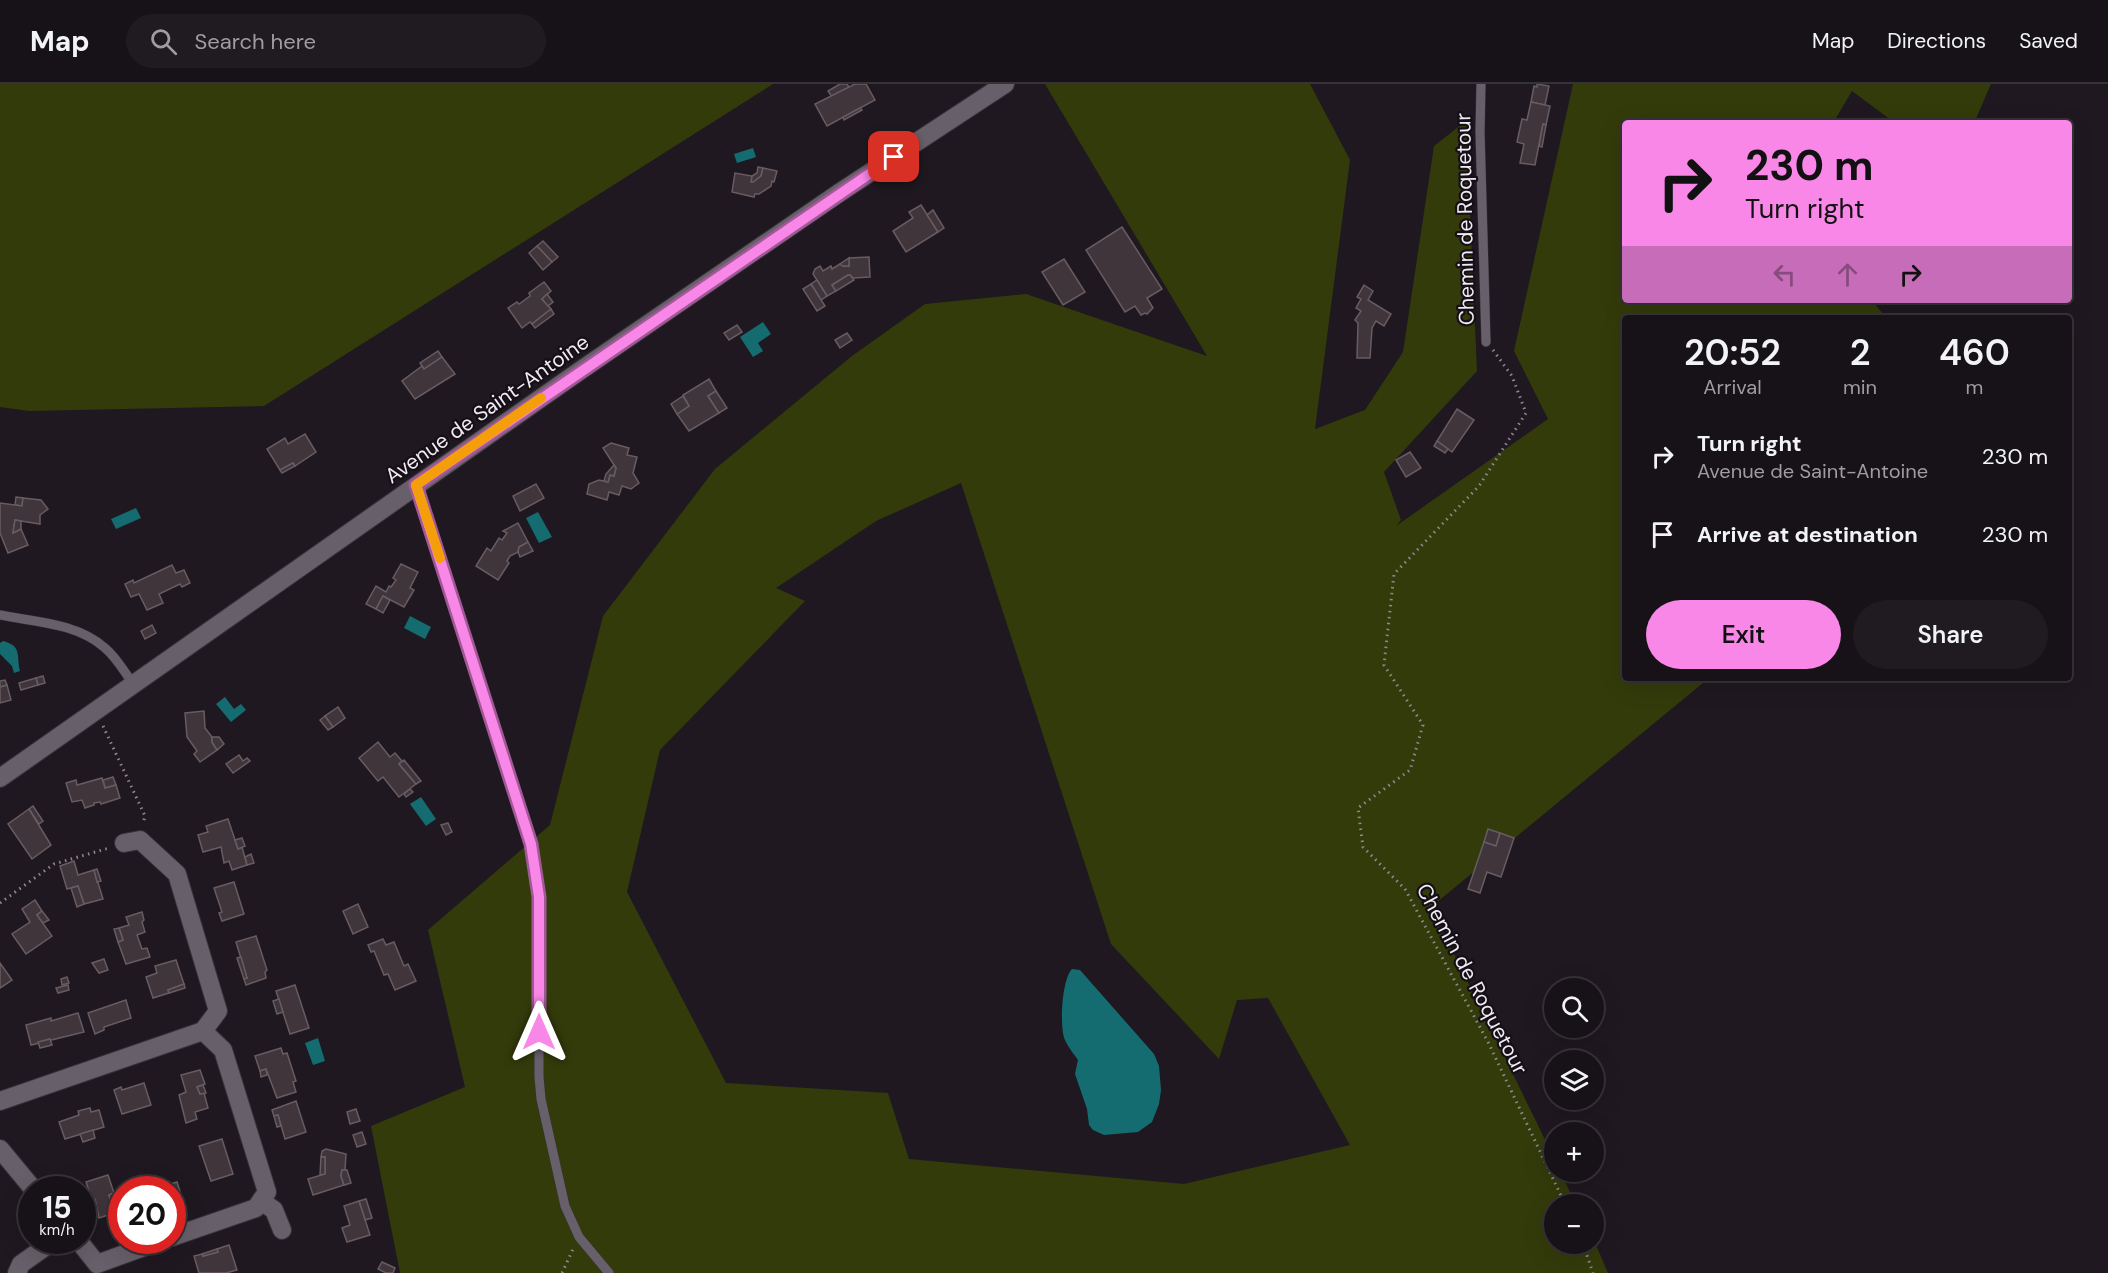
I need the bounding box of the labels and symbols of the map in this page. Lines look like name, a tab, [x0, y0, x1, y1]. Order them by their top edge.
street label: Chemin de Roquetour	[1449, 112, 1481, 325]
pin	[868, 131, 919, 182]
street label: Avenue de Saint-Antoine	[380, 328, 594, 490]
street label: Chemin de Roquetour	[1410, 879, 1534, 1080]
position arrow	[507, 1000, 571, 1064]
speed limit sign: 20	[108, 1176, 186, 1254]

